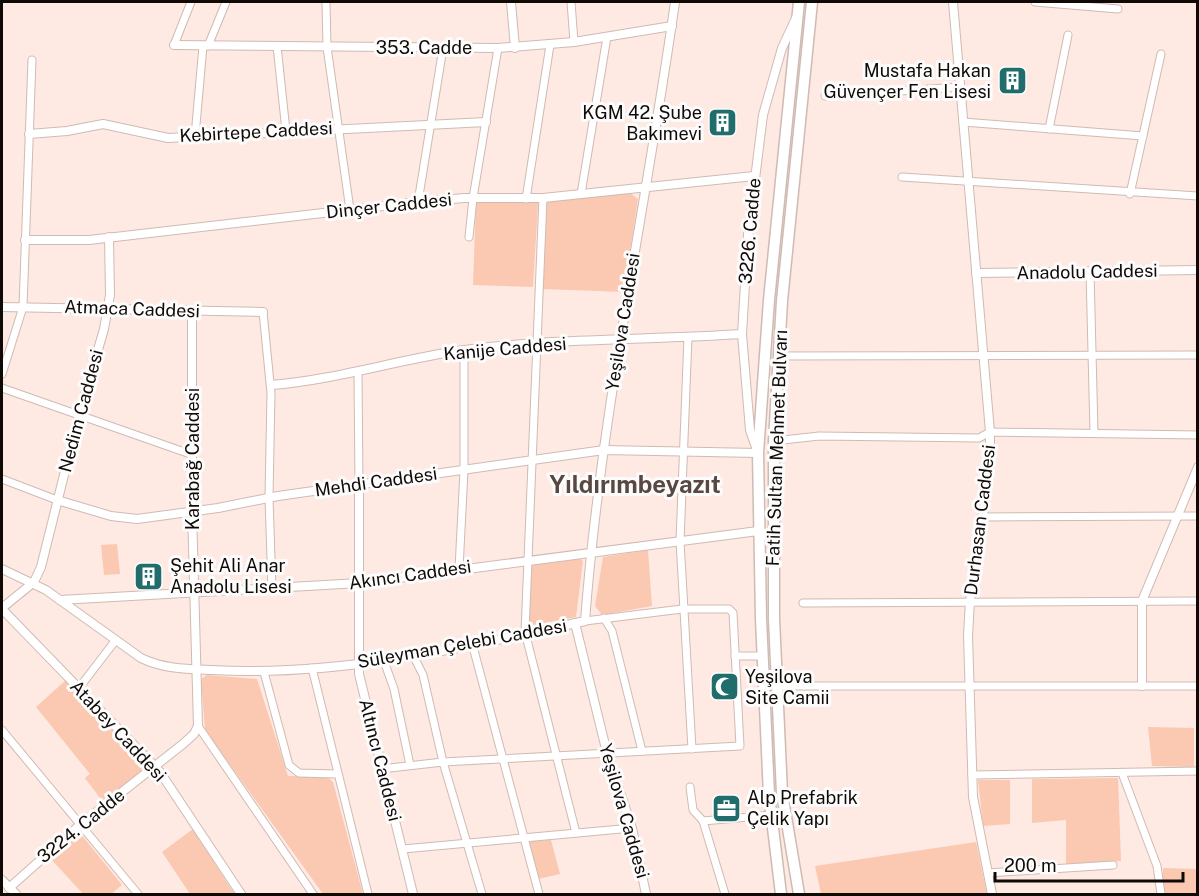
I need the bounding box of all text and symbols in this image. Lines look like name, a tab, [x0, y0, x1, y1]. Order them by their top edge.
street label: 353. Cadde	[376, 37, 472, 58]
place label: Mustafa Hakan Güvençer Fen Lisesi	[823, 60, 991, 102]
building icon: Mustafa Hakan Güvençer Fen Lisesi	[996, 65, 1028, 97]
place label: KGM 42. Şube Bakımevi	[582, 102, 702, 144]
building icon: KGM 42. Şube Bakımevi	[707, 107, 739, 139]
street label: Kebirtepe Caddesi	[179, 117, 333, 146]
street label: 3226. Cadde	[734, 177, 765, 285]
street label: Dinçer Caddesi	[325, 188, 453, 223]
street label: Yeşilova Caddesi	[601, 252, 644, 392]
street label: Anadolu Caddesi	[1016, 260, 1158, 283]
street label: Atmaca Caddesi	[64, 296, 200, 321]
street label: Fatih Sultan Mehmet Bulvarı	[762, 329, 791, 567]
street label: Kanije Caddesi	[443, 333, 567, 364]
street label: Nedim Caddesi	[54, 347, 107, 475]
street label: Karabağ Caddesi	[182, 388, 203, 530]
street label: Durhasan Caddesi	[960, 443, 999, 596]
street label: Mehdi Caddesi	[313, 463, 439, 500]
district label: Yıldırımbeyazıt	[549, 470, 721, 498]
place label: Şehit Ali Anar Anadolu Lisesi	[170, 555, 292, 597]
street label: Akıncı Caddesi	[347, 556, 473, 593]
building icon: Şehit Ali Anar Anadolu Lisesi	[133, 560, 165, 592]
street label: Süleyman Çelebi Caddesi	[356, 615, 568, 672]
place label: Yeşilova Site Camii	[745, 666, 830, 708]
mosque icon: Yeşilova Site Camii	[708, 671, 740, 703]
street label: Atabey Caddesi	[66, 676, 171, 786]
street label: Altıncı Caddesi	[355, 697, 406, 823]
street label: Yeşilova Caddesi	[595, 741, 654, 881]
street label: 3224. Cadde	[33, 784, 129, 867]
place label: Alp Prefabrik Çelik Yapı	[747, 787, 858, 829]
office icon: Alp Prefabrik Çelik Yapı	[710, 792, 742, 824]
scale bar	[995, 845, 1182, 883]
text: 200 m	[1004, 855, 1057, 876]

